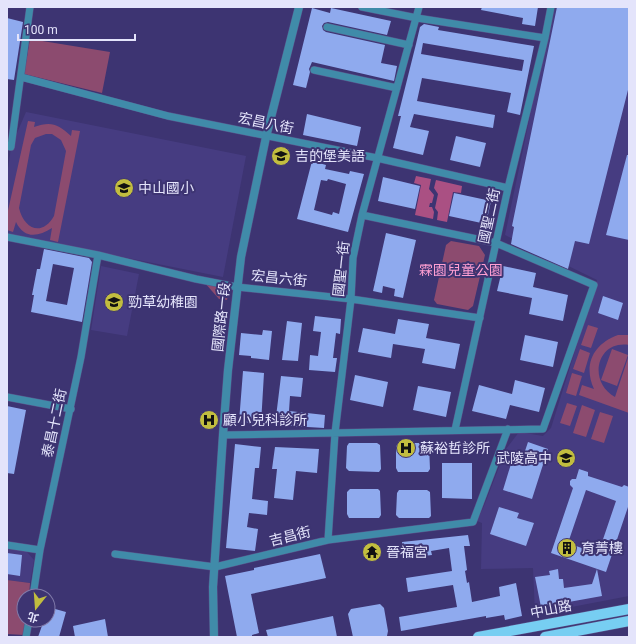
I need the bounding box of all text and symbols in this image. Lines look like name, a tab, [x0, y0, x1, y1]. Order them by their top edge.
scale bar	[18, 16, 135, 42]
text: 100 m	[24, 23, 58, 37]
street label: 宏昌八街	[237, 109, 295, 137]
school or university icon: 吉的堡美語	[270, 145, 292, 167]
place label: 吉的堡美語	[295, 148, 365, 164]
school or university icon: 中山國小	[113, 177, 135, 199]
place label: 中山國小	[138, 180, 194, 196]
street label: 國聖二街	[475, 187, 503, 245]
street label: 國聖一街	[330, 240, 352, 298]
park label: 霖園兒童公園	[419, 262, 503, 278]
street label: 宏昌六街	[250, 267, 308, 289]
street label: 國際路一段	[209, 281, 233, 353]
school or university icon: 勁草幼稚園	[103, 291, 125, 313]
place label: 勁草幼稚園	[128, 294, 198, 310]
street label: 泰昌十二街	[39, 387, 69, 459]
hospital icon: 顧小兒科診所	[198, 409, 220, 431]
place label: 顧小兒科診所	[223, 412, 307, 428]
hospital icon: 蘇裕哲診所	[395, 437, 417, 459]
place label: 蘇裕哲診所	[420, 440, 490, 456]
school or university icon: 武陵高中	[555, 447, 577, 469]
place label: 武陵高中	[496, 450, 552, 466]
street label: 吉昌街	[268, 523, 312, 549]
building icon: 育菁樓	[556, 537, 578, 559]
place label: 育菁樓	[581, 540, 623, 556]
temple icon: 晉福宮	[361, 541, 383, 563]
place label: 晉福宮	[386, 544, 428, 560]
north arrow	[16, 588, 56, 628]
street label: 中山路	[529, 597, 573, 621]
text: 北	[26, 609, 40, 625]

